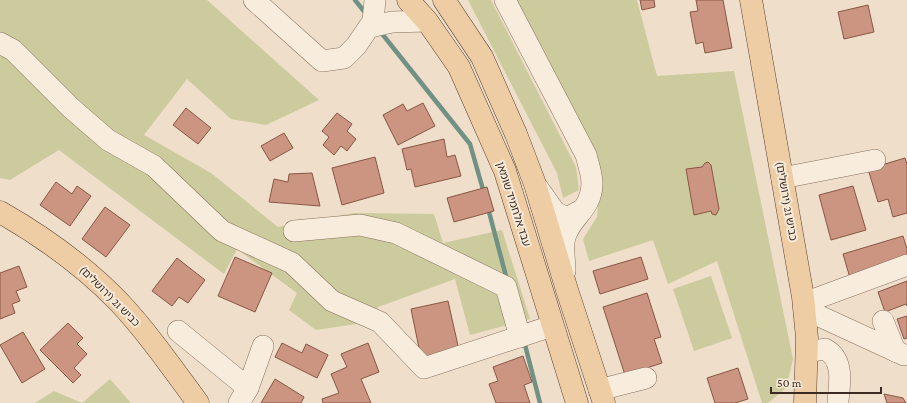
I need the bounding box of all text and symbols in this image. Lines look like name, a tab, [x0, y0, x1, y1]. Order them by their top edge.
street label: עבד אלחמיד שומאן	[495, 160, 533, 248]
street label: כביש 21 (ירושלים)	[773, 160, 800, 242]
street label: כביש 21 (ירושלים)	[77, 263, 143, 330]
scale bar	[771, 369, 881, 395]
text: 50 m	[777, 376, 802, 390]

